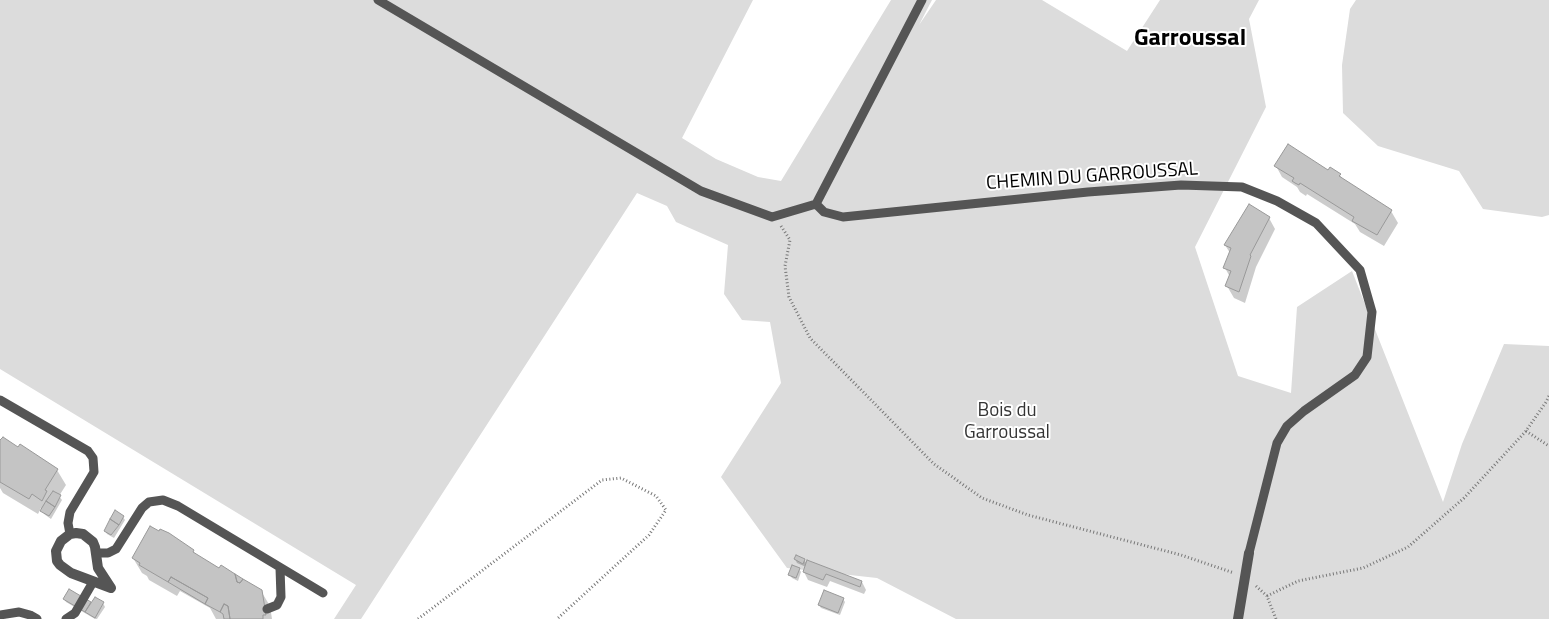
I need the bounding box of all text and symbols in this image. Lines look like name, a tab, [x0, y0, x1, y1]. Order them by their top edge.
district label: Garroussal	[1134, 25, 1246, 53]
street label: CHEMIN DU GARROUSSAL	[985, 158, 1199, 196]
park label: Bois du Garroussal	[964, 400, 1050, 444]

